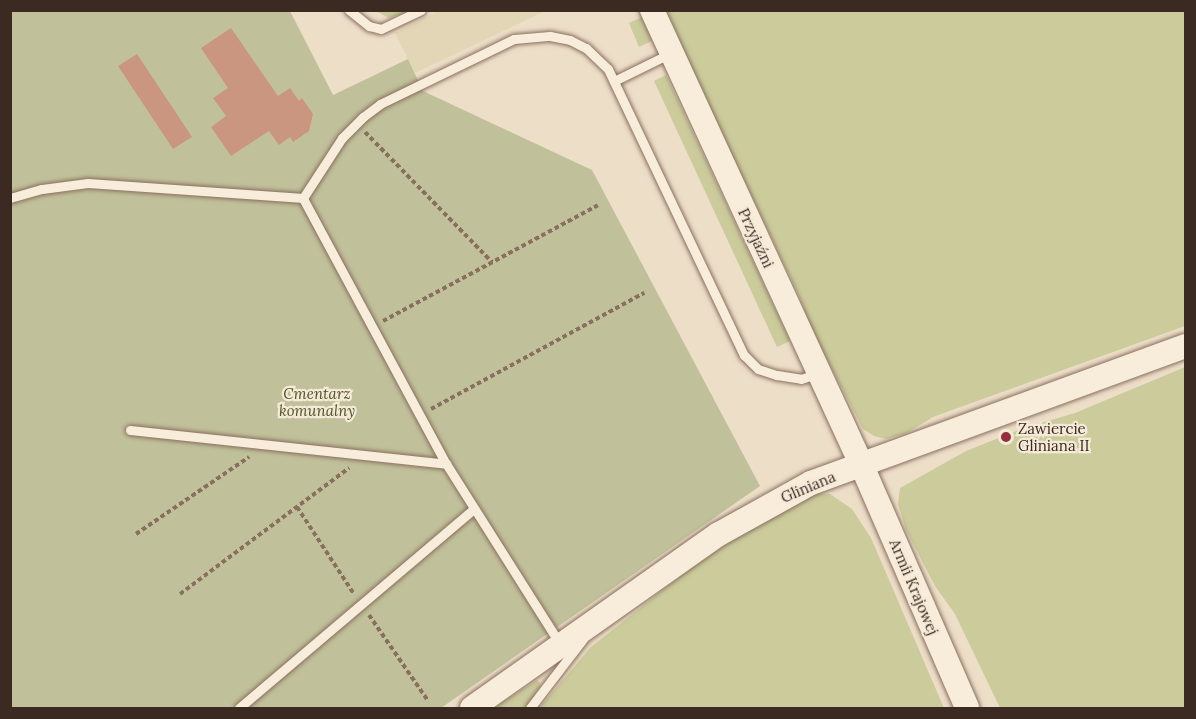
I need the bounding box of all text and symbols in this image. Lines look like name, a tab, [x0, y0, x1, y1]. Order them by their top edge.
street label: Przyjaźni	[734, 205, 778, 271]
park label: Cmentarz komunalny	[279, 384, 355, 419]
place label: Zawiercie Gliniana II	[1018, 419, 1090, 454]
marker: Zawiercie Gliniana II	[999, 430, 1013, 444]
street label: Gliniana	[778, 467, 838, 507]
street label: Armii Krajowej	[886, 536, 942, 638]

